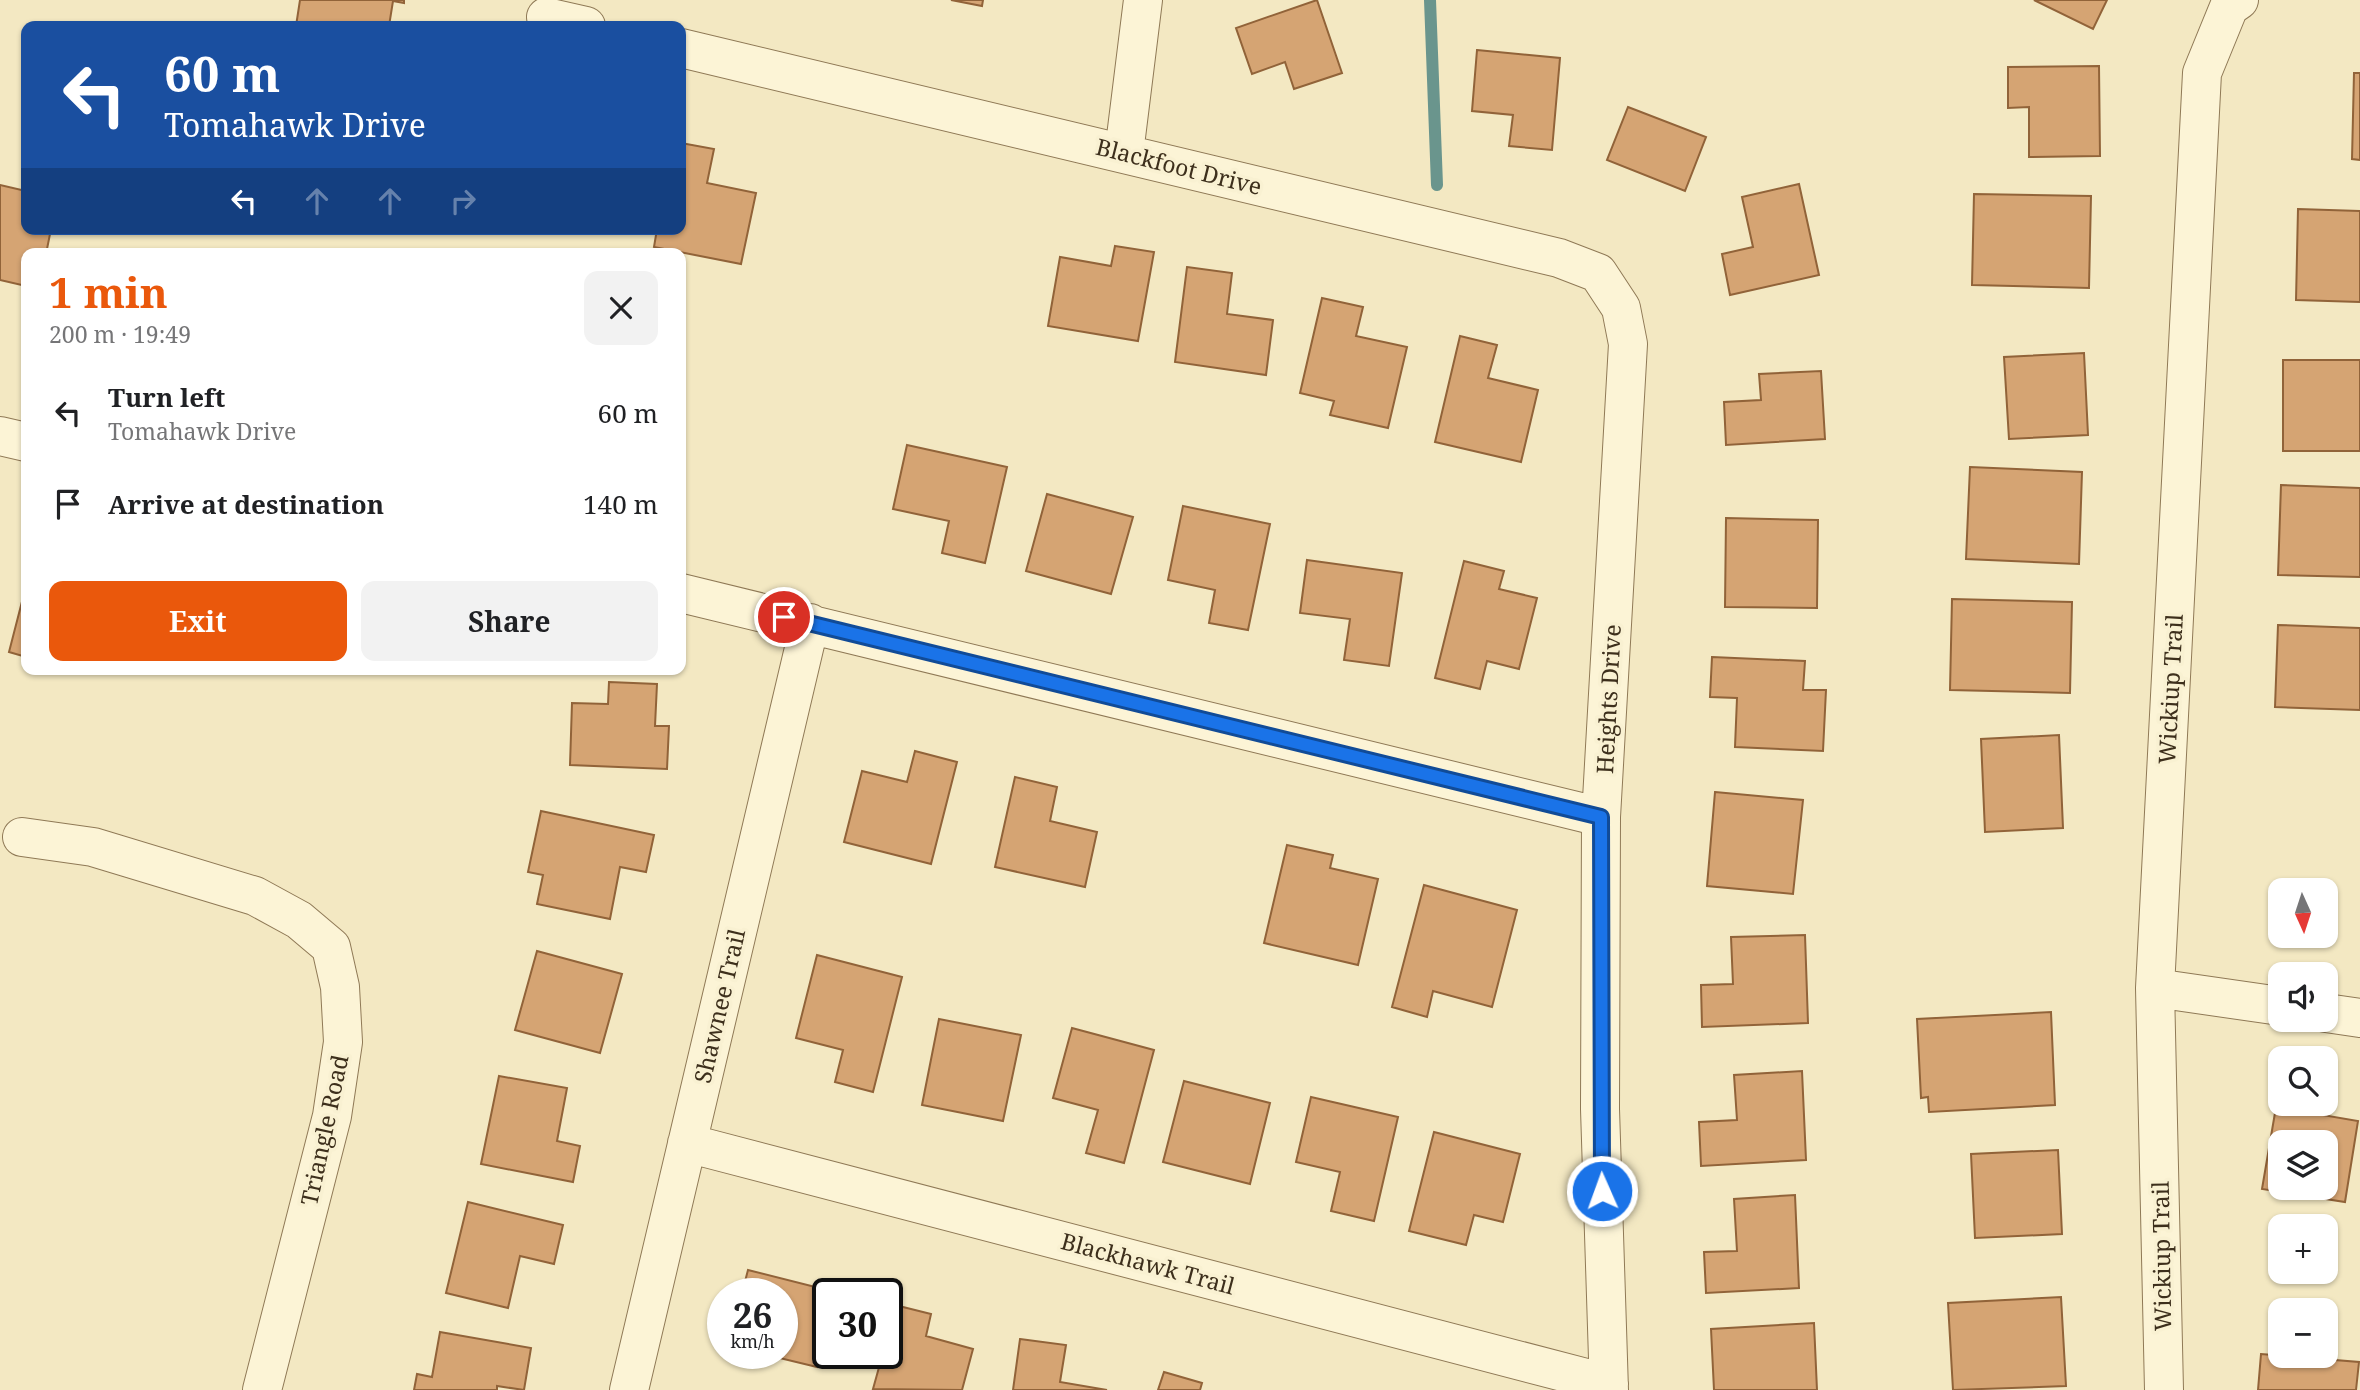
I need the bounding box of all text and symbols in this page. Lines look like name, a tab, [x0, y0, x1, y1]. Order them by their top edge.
text: 60 m	[164, 40, 280, 106]
icon: left	[49, 49, 140, 140]
text: Tomahawk Drive	[164, 103, 426, 146]
street label: Blackfoot Drive	[1093, 130, 1265, 202]
icon: left	[225, 182, 263, 220]
icon: ahead	[298, 182, 336, 220]
icon: ahead	[371, 182, 409, 220]
icon: right	[444, 182, 482, 220]
text: 1 min	[49, 263, 168, 320]
button: close	[584, 271, 658, 345]
text: 200 m · 19:49	[49, 318, 191, 350]
text: Turn left	[108, 379, 225, 415]
icon: left	[49, 394, 87, 432]
text: 60 m	[598, 395, 658, 431]
text: Tomahawk Drive	[108, 415, 296, 447]
icon: arrive	[49, 485, 87, 523]
text: Arrive at destination	[108, 486, 384, 522]
text: 140 m	[583, 486, 658, 522]
button: Exit	[49, 581, 347, 661]
button: Share	[361, 581, 658, 661]
pin	[754, 587, 814, 647]
icon: arrive	[765, 598, 803, 636]
street label: Wickiup Trail	[2150, 613, 2190, 765]
street label: Heights Drive	[1588, 623, 1628, 775]
north arrow	[2268, 878, 2338, 948]
map controls	[2268, 878, 2338, 1368]
street label: Shawnee Trail	[686, 926, 752, 1086]
button: sound	[2268, 962, 2338, 1032]
button: search	[2268, 1046, 2338, 1116]
street label: Triangle Road	[292, 1052, 356, 1208]
button: layers	[2268, 1130, 2338, 1200]
position arrow	[1565, 1154, 1639, 1228]
street label: Wickiup Trail	[2144, 1181, 2178, 1331]
button: +	[2268, 1214, 2338, 1284]
street label: Blackhawk Trail	[1058, 1224, 1238, 1302]
speed limit sign: 30	[812, 1278, 903, 1369]
text: 26	[733, 1291, 772, 1338]
button: −	[2268, 1298, 2338, 1368]
text: km/h	[730, 1329, 775, 1353]

